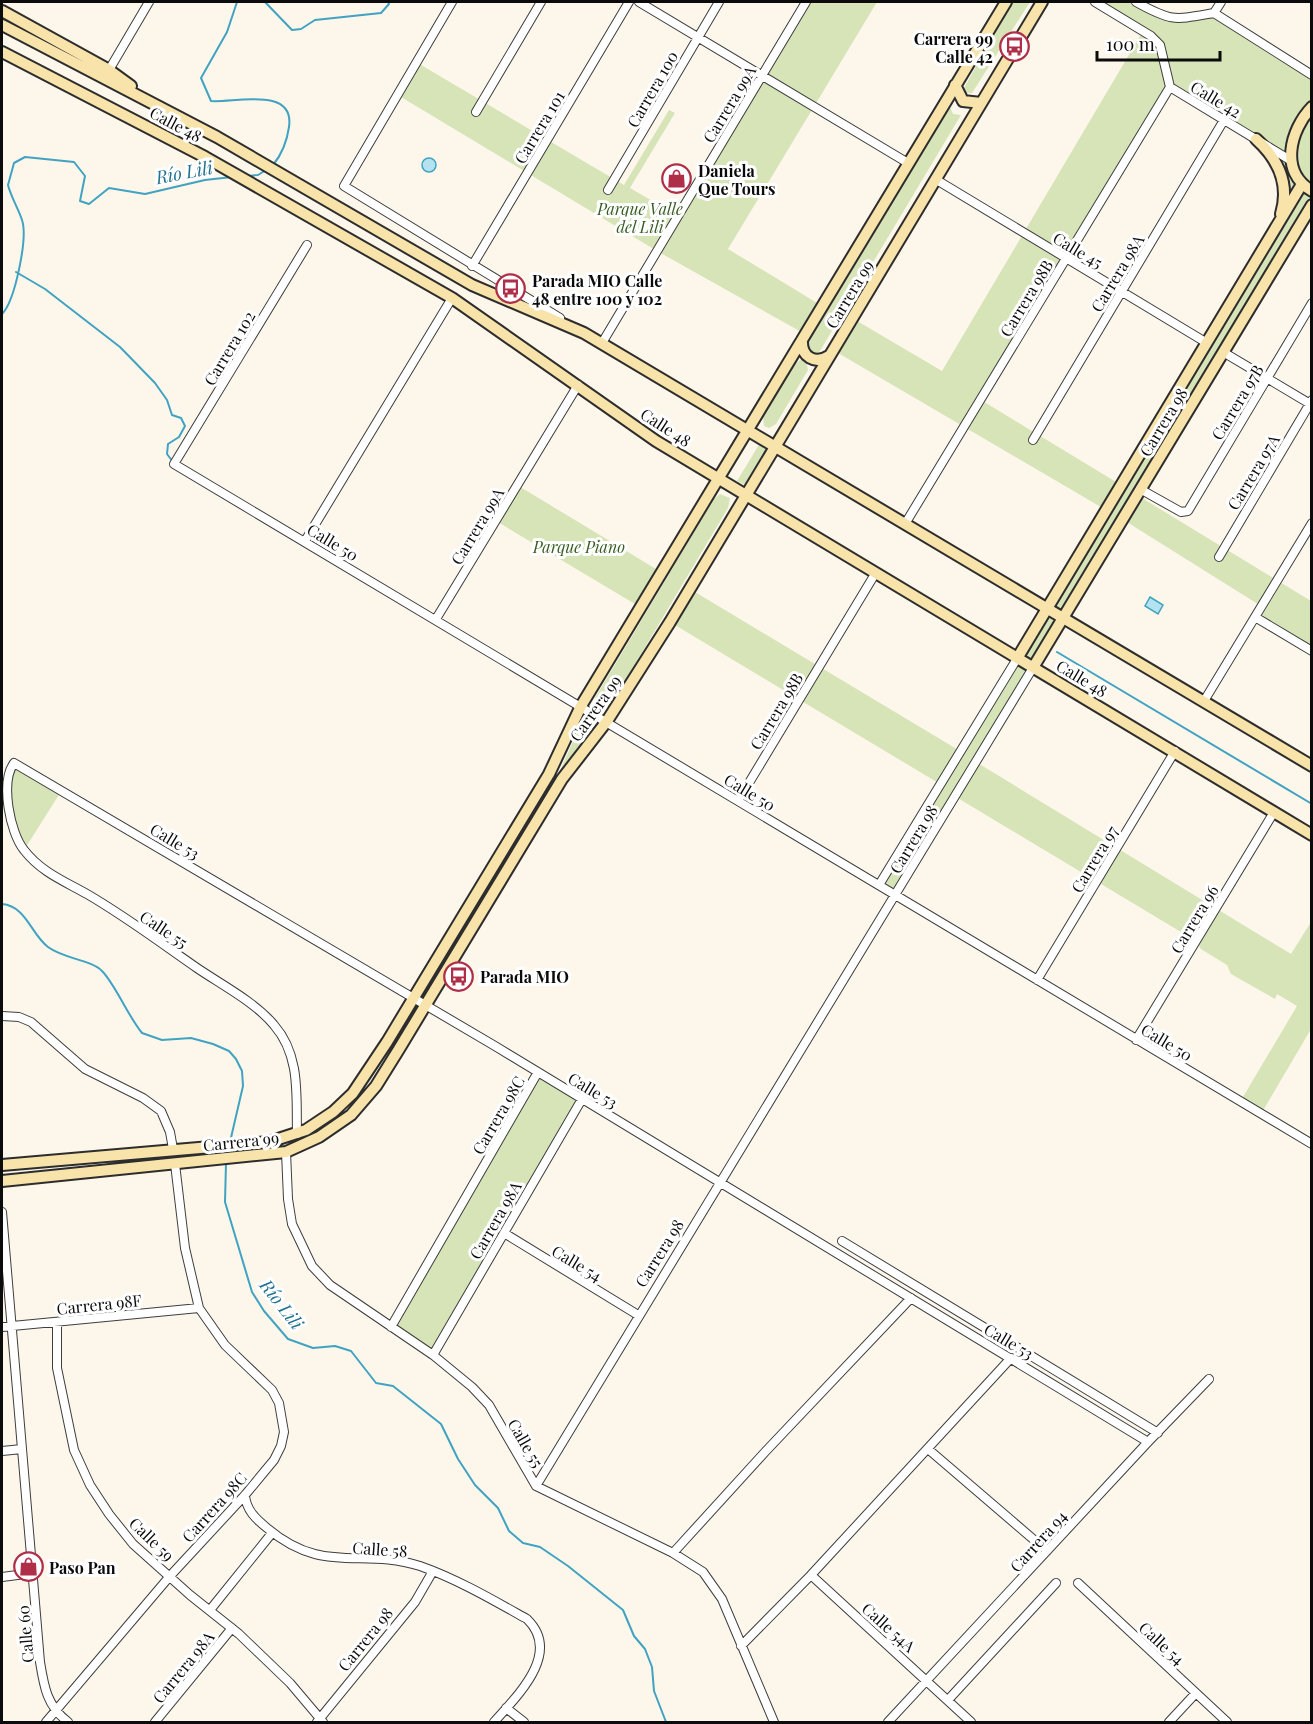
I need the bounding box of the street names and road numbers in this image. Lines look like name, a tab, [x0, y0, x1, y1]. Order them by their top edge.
street label: Carrera 100	[622, 47, 682, 131]
street label: Carrera 99A	[698, 61, 761, 146]
street label: Calle 42	[1187, 76, 1245, 122]
street label: Carrera 101	[509, 87, 569, 167]
street label: Calle 48	[146, 102, 206, 146]
street label: Calle 45	[1049, 227, 1107, 273]
street label: Carrera 98A	[1086, 230, 1149, 315]
street label: Carrera 99	[820, 256, 878, 332]
street label: Carrera 98B	[995, 256, 1057, 340]
street label: Carrera 102	[199, 307, 259, 389]
street label: Carrera 97B	[1206, 360, 1268, 444]
street label: Carrera 98	[1134, 384, 1192, 460]
street label: Calle 48	[637, 403, 695, 451]
street label: Carrera 97A	[1222, 430, 1284, 514]
street label: Carrera 99A	[446, 483, 509, 568]
street label: Calle 50	[303, 519, 363, 565]
street label: Calle 48	[1053, 655, 1111, 701]
street label: Carrera 98B	[745, 669, 807, 753]
street label: Carrera 99	[565, 671, 625, 745]
street label: Calle 50	[720, 769, 780, 815]
street label: Carrera 98	[884, 801, 942, 877]
street label: Calle 53	[146, 818, 204, 864]
street label: Carrera 97	[1066, 821, 1122, 896]
street label: Carrera 96	[1165, 881, 1223, 957]
street label: Calle 55	[136, 905, 192, 953]
street label: Calle 50	[1137, 1019, 1197, 1065]
street label: Calle 53	[564, 1067, 622, 1113]
street label: Carrera 98C	[467, 1072, 529, 1158]
street label: Carrera 99	[202, 1127, 280, 1155]
street label: Carrera 98A	[464, 1177, 526, 1263]
street label: Carrera 98	[630, 1215, 688, 1291]
street label: Calle 54	[548, 1240, 606, 1286]
street label: Carrera 98F	[55, 1289, 143, 1319]
street label: Calle 53	[980, 1318, 1038, 1364]
street label: Calle 55	[504, 1415, 548, 1471]
street label: Carrera 98C	[177, 1468, 251, 1546]
street label: Carrera 94	[1005, 1506, 1071, 1576]
street label: Calle 59	[125, 1512, 179, 1566]
street label: Calle 58	[352, 1537, 408, 1561]
street label: Calle 54A	[858, 1598, 921, 1657]
street label: Carrera 98	[333, 1603, 397, 1675]
street label: Calle 60	[12, 1604, 38, 1664]
street label: Calle 54	[1135, 1617, 1189, 1669]
street label: Carrera 98A	[148, 1626, 219, 1707]

